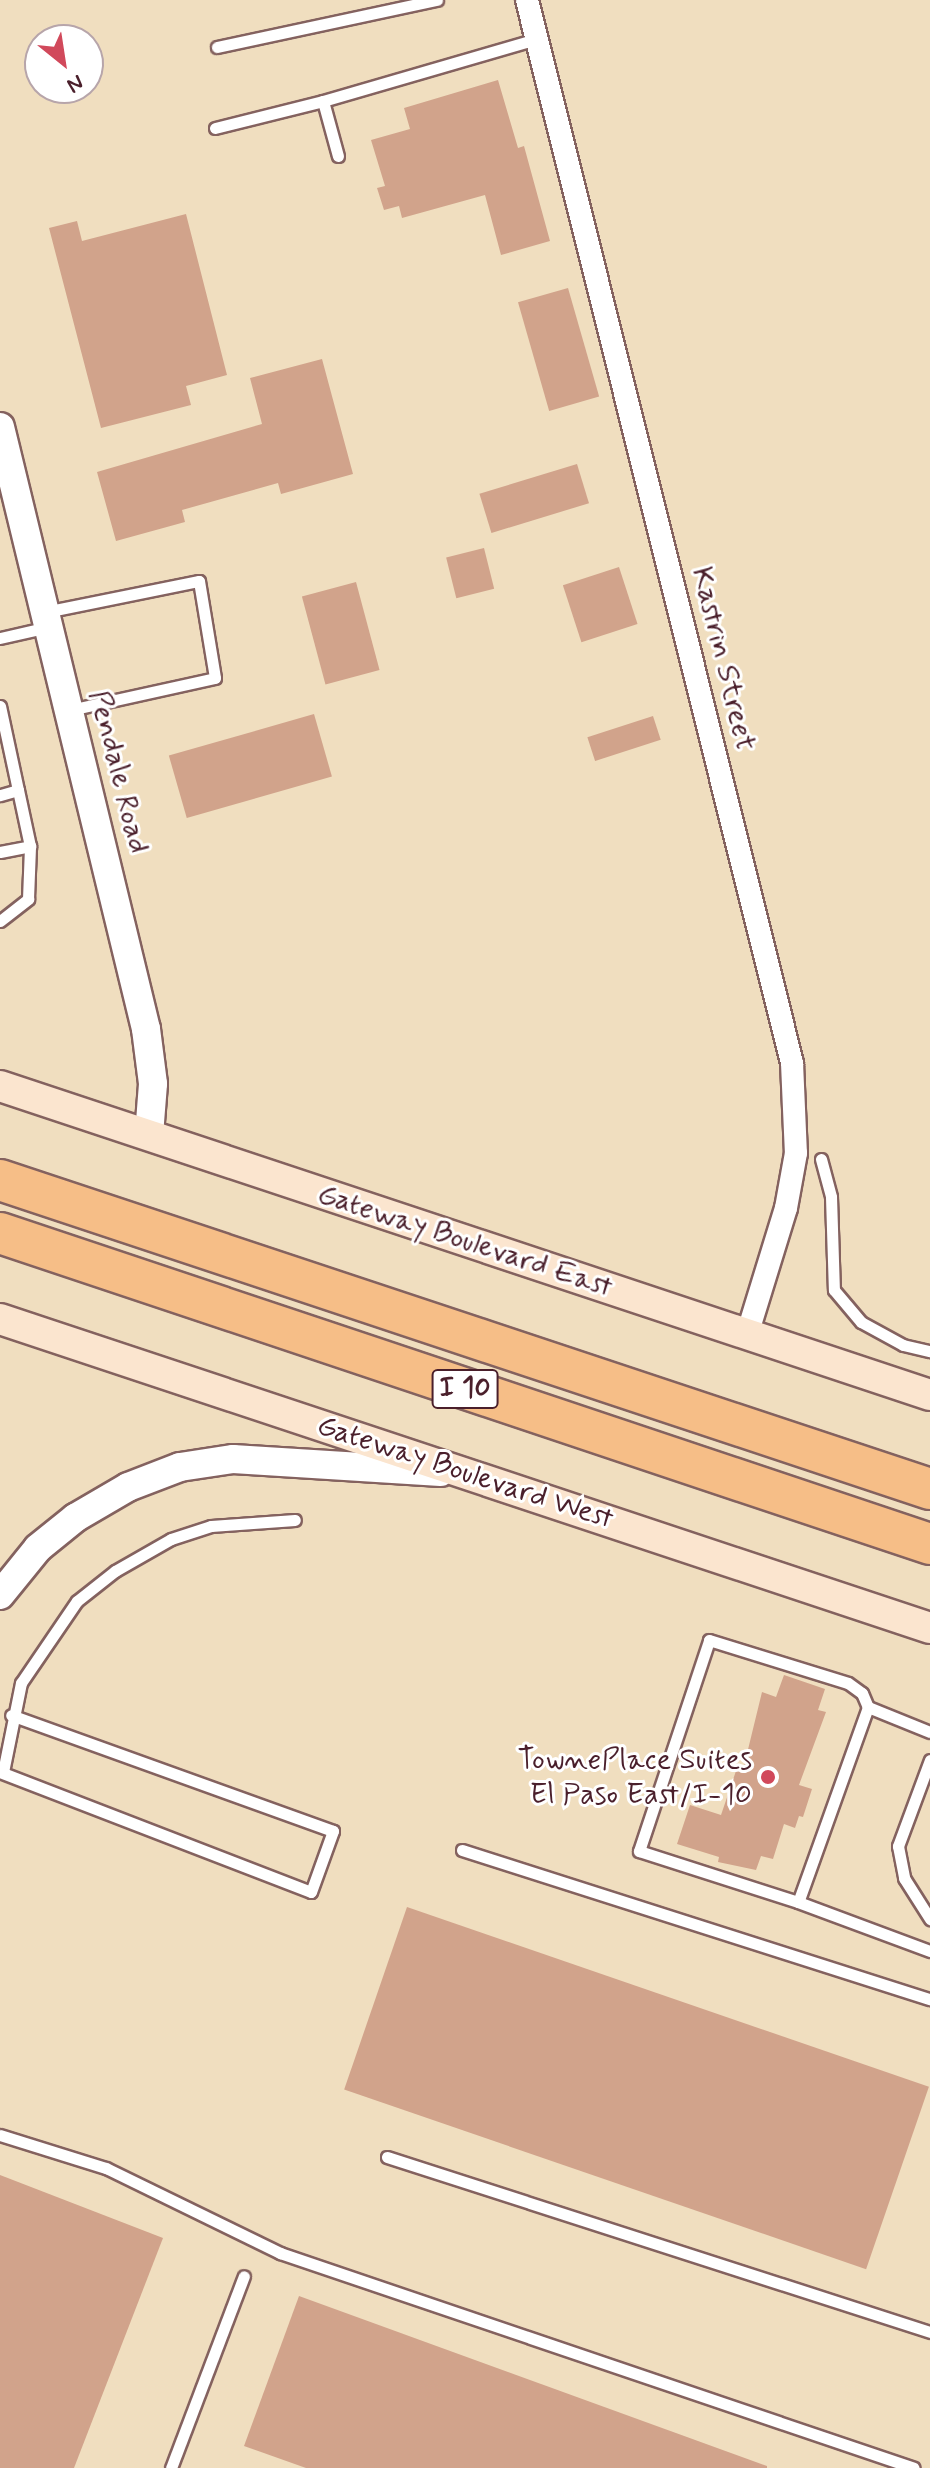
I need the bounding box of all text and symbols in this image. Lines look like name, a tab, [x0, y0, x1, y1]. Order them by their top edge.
north arrow	[24, 24, 104, 104]
text: N	[62, 67, 88, 99]
street label: Kastrin Street	[683, 564, 763, 754]
street label: Pendale Road	[80, 687, 156, 857]
street label: Gateway Boulevard East	[316, 1177, 614, 1305]
road number: I 10	[431, 1365, 499, 1413]
street label: Gateway Boulevard West	[312, 1408, 618, 1538]
place label: TownePlace Suites El Paso East/I-10	[516, 1742, 752, 1812]
marker: TownePlace Suites El Paso East/I-10	[759, 1768, 777, 1786]

